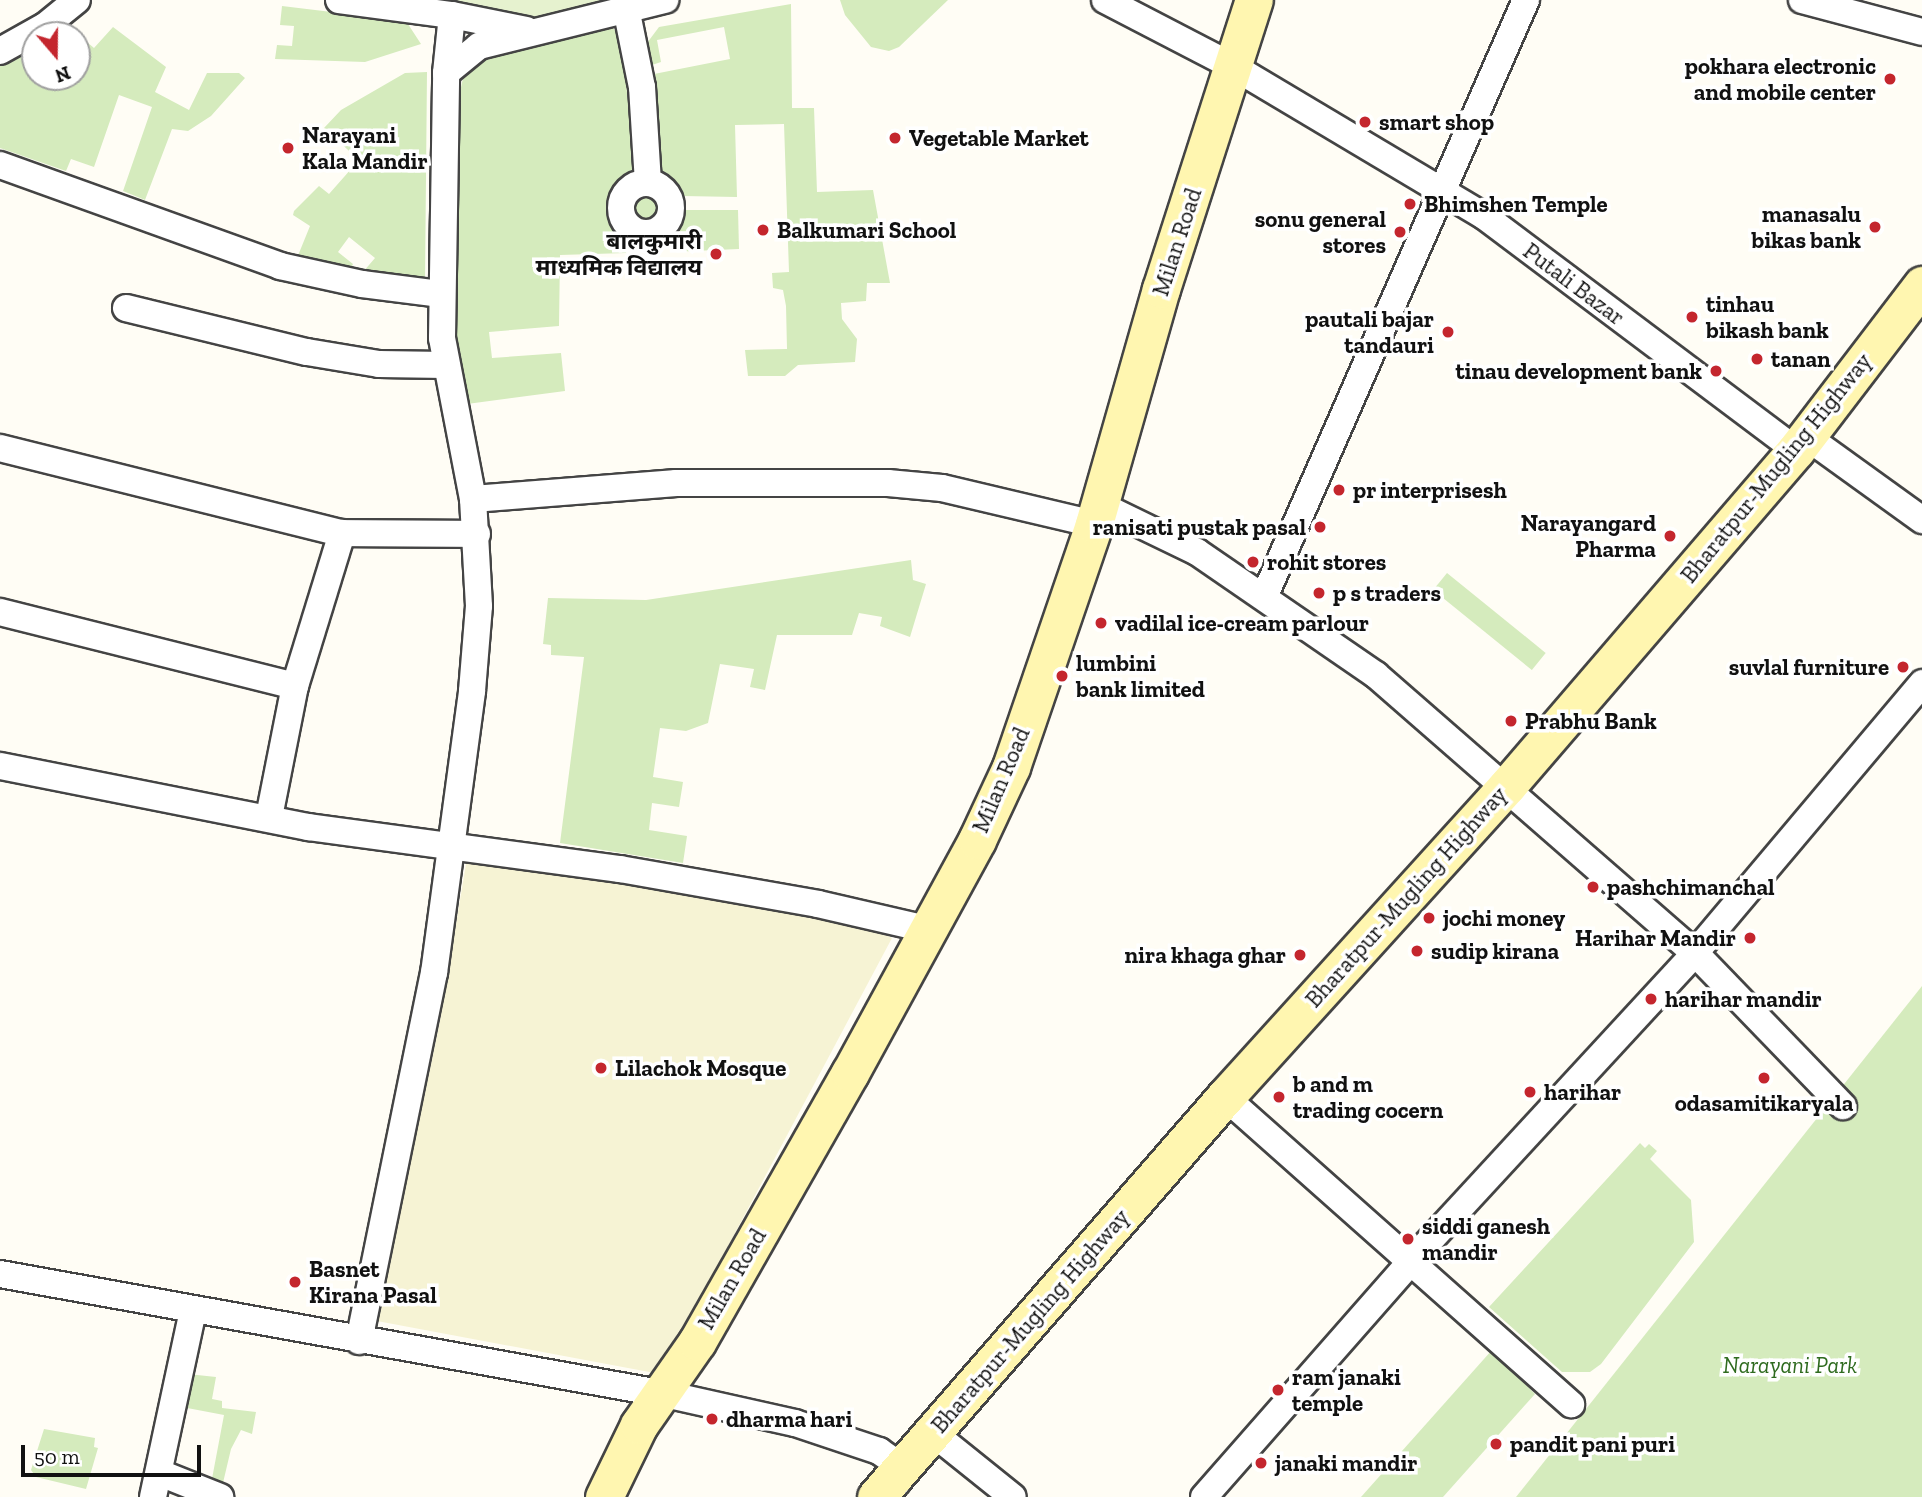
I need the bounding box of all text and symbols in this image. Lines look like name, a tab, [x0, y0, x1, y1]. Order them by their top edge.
north arrow	[21, 21, 91, 91]
place label: pokhara electronic and mobile center	[1685, 52, 1876, 106]
text: N	[52, 61, 73, 88]
marker: pokhara electronic and mobile center	[1882, 71, 1898, 87]
place label: smart shop	[1379, 108, 1494, 136]
marker: smart shop	[1357, 114, 1373, 130]
place label: Narayani Kala Mandir	[302, 121, 428, 175]
place label: Vegetable Market	[909, 124, 1089, 152]
marker: Vegetable Market	[887, 130, 903, 146]
marker: Narayani Kala Mandir	[280, 140, 296, 156]
street label: Milan Road	[1147, 185, 1207, 299]
place label: Bhimshen Temple	[1424, 190, 1608, 218]
marker: Bhimshen Temple	[1402, 196, 1418, 212]
place label: manasalu bikas bank	[1752, 200, 1861, 254]
place label: sonu general stores	[1255, 205, 1386, 259]
place label: Balkumari School	[777, 216, 956, 244]
marker: manasalu bikas bank	[1867, 219, 1883, 235]
marker: Balkumari School	[755, 222, 771, 238]
marker: sonu general stores	[1392, 224, 1408, 240]
place label: बालकुमारी माध्यमिक विद्यालय	[536, 227, 702, 281]
street label: Putali Bazar	[1518, 237, 1630, 331]
marker: बालकुमारी माध्यमिक विद्यालय	[708, 246, 724, 262]
place label: tinhau bikash bank	[1706, 290, 1829, 344]
place label: pautali bajar tandauri	[1305, 305, 1434, 359]
marker: tinhau bikash bank	[1684, 309, 1700, 325]
marker: pautali bajar tandauri	[1440, 324, 1456, 340]
place label: tanan	[1771, 345, 1831, 373]
street label: Bharatpur-Mugling Highway	[1675, 348, 1877, 588]
marker: tanan	[1749, 351, 1765, 367]
place label: tinau development bank	[1455, 357, 1702, 385]
marker: tinau development bank	[1708, 363, 1724, 379]
place label: pr interprisesh	[1353, 476, 1507, 504]
marker: pr interprisesh	[1331, 482, 1347, 498]
place label: Narayangard Pharma	[1521, 509, 1656, 563]
place label: ranisati pustak pasal	[1093, 513, 1306, 541]
marker: ranisati pustak pasal	[1312, 519, 1328, 535]
marker: Narayangard Pharma	[1662, 528, 1678, 544]
place label: rohit stores	[1267, 548, 1386, 576]
marker: rohit stores	[1245, 554, 1261, 570]
place label: p s traders	[1333, 579, 1441, 607]
marker: p s traders	[1311, 585, 1327, 601]
place label: vadilal ice-cream parlour	[1115, 609, 1369, 637]
marker: vadilal ice-cream parlour	[1093, 615, 1109, 631]
place label: lumbini bank limited	[1076, 649, 1205, 703]
place label: suvlal furniture	[1729, 653, 1889, 681]
marker: suvlal furniture	[1895, 659, 1911, 675]
marker: lumbini bank limited	[1054, 668, 1070, 684]
place label: Prabhu Bank	[1525, 707, 1657, 735]
marker: Prabhu Bank	[1503, 713, 1519, 729]
street label: Milan Road	[966, 723, 1036, 837]
street label: Bharatpur-Mugling Highway	[1300, 781, 1512, 1013]
place label: pashchimanchal	[1607, 873, 1775, 901]
marker: pashchimanchal	[1585, 879, 1601, 895]
place label: jochi money	[1443, 904, 1565, 932]
marker: jochi money	[1421, 910, 1437, 926]
place label: Harihar Mandir	[1575, 924, 1736, 952]
marker: Harihar Mandir	[1742, 930, 1758, 946]
place label: sudip kirana	[1431, 937, 1559, 965]
place label: nira khaga ghar	[1124, 941, 1286, 969]
marker: sudip kirana	[1409, 943, 1425, 959]
marker: nira khaga ghar	[1292, 947, 1308, 963]
place label: harihar mandir	[1665, 985, 1822, 1013]
marker: harihar mandir	[1643, 991, 1659, 1007]
place label: Lilachok Mosque	[615, 1054, 786, 1082]
marker: Lilachok Mosque	[593, 1060, 609, 1076]
place label: b and m trading cocern	[1293, 1070, 1444, 1124]
marker: odasamitikaryala	[1756, 1070, 1772, 1086]
place label: harihar	[1544, 1078, 1621, 1106]
marker: harihar	[1522, 1084, 1538, 1100]
marker: b and m trading cocern	[1271, 1089, 1287, 1105]
place label: odasamitikaryala	[1675, 1089, 1853, 1117]
street label: Bharatpur-Mugling Highway	[925, 1203, 1135, 1439]
place label: siddi ganesh mandir	[1422, 1212, 1550, 1266]
street label: Milan Road	[692, 1224, 772, 1334]
marker: siddi ganesh mandir	[1400, 1231, 1416, 1247]
place label: Basnet Kirana Pasal	[309, 1255, 437, 1309]
marker: Basnet Kirana Pasal	[287, 1274, 303, 1290]
park label: Narayani Park	[1723, 1351, 1857, 1379]
place label: ram janaki temple	[1292, 1363, 1401, 1417]
marker: ram janaki temple	[1270, 1382, 1286, 1398]
place label: dharma hari	[726, 1405, 852, 1433]
marker: dharma hari	[704, 1411, 720, 1427]
scale bar	[24, 1430, 205, 1474]
place label: pandit pani puri	[1510, 1430, 1675, 1458]
marker: pandit pani puri	[1488, 1436, 1504, 1452]
text: 50 m	[34, 1444, 80, 1469]
place label: janaki mandir	[1275, 1449, 1417, 1477]
marker: janaki mandir	[1253, 1455, 1269, 1471]

